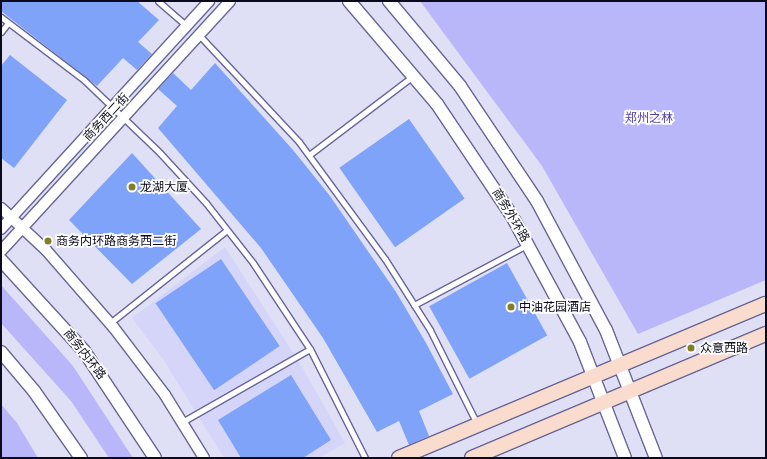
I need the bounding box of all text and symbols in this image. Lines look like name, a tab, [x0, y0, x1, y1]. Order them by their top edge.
street label: 商务西二街	[80, 90, 132, 144]
park label: 郑州之林	[625, 111, 673, 125]
place label: 龙湖大厦	[140, 180, 188, 194]
marker: 龙湖大厦	[127, 182, 137, 192]
street label: 商务外环路	[489, 186, 533, 244]
place label: 商务内环路商务西二街	[56, 234, 176, 248]
marker: 商务内环路商务西二街	[43, 236, 53, 246]
place label: 中油花园酒店	[519, 300, 591, 314]
marker: 中油花园酒店	[506, 302, 516, 312]
street label: 商务内环路	[61, 326, 109, 382]
place label: 众意西路	[700, 341, 748, 355]
marker: 众意西路	[685, 342, 697, 354]

